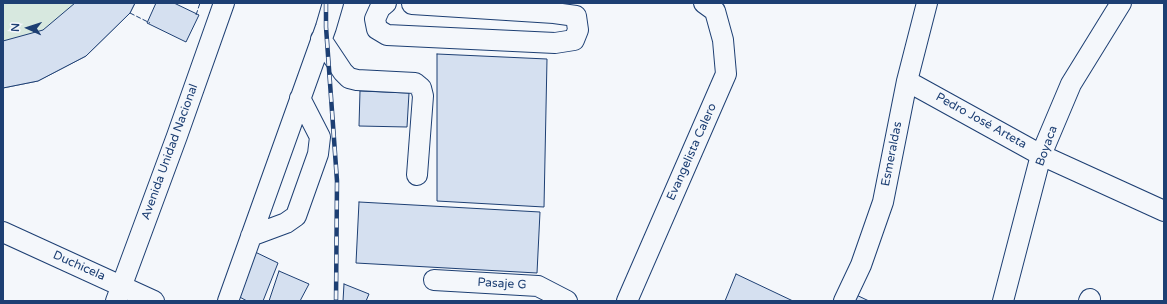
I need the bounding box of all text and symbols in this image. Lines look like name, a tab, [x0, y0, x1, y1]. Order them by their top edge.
north arrow	[8, 8, 48, 48]
text: N	[9, 23, 22, 32]
street label: Avenida Unidad Nacional	[139, 82, 201, 222]
street label: Pedro José Arteta	[933, 90, 1029, 152]
street label: Evangelista Calero	[664, 101, 720, 203]
street label: Esmeraldas	[879, 120, 905, 188]
street label: Boyaca	[1033, 124, 1061, 168]
street label: Duchicela	[51, 248, 107, 284]
street label: Pasaje G	[477, 276, 527, 292]

